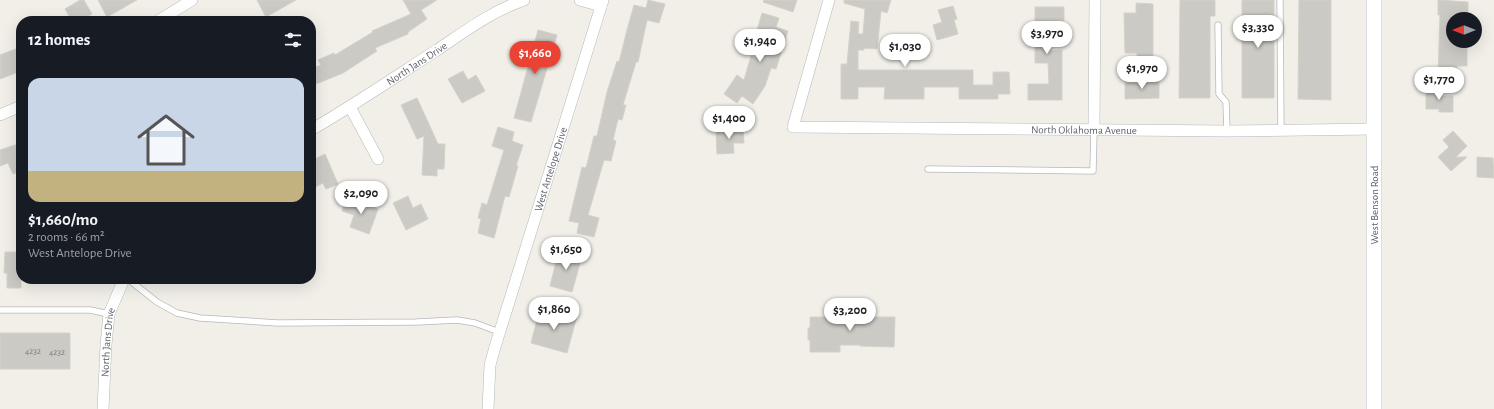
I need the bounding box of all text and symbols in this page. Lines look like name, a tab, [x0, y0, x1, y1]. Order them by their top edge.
north arrow	[1446, 12, 1482, 48]
map controls	[1446, 12, 1482, 48]
pin: $3,330	[1225, 15, 1291, 49]
pin: $3,970	[1014, 21, 1080, 55]
text: $3,330	[1242, 21, 1274, 34]
text: $3,970	[1030, 27, 1064, 40]
icon: filters	[282, 29, 304, 51]
pin: $1,940	[727, 29, 793, 63]
text: 12 homes	[28, 31, 90, 48]
pin: $1,030	[872, 34, 938, 68]
text: $1,940	[743, 35, 777, 48]
street label: North Jans Drive	[384, 40, 449, 87]
text: $1,030	[889, 40, 921, 53]
pin: $1,660	[502, 41, 568, 75]
text: $1,660	[519, 47, 551, 60]
pin: $1,970	[1109, 56, 1175, 90]
text: $1,970	[1126, 62, 1158, 75]
pin: $1,770	[1406, 67, 1472, 101]
text: $1,770	[1423, 73, 1455, 86]
icon: home	[130, 104, 202, 176]
pin: $1,400	[696, 106, 762, 140]
text: $1,400	[712, 112, 746, 125]
street label: North Oklahoma Avenue	[1031, 124, 1137, 136]
street label: West Antelope Drive	[532, 126, 569, 213]
street label: West Benson Road	[1369, 165, 1380, 245]
pin: $2,090	[328, 181, 394, 215]
text: $2,090	[344, 187, 378, 200]
text: $1,660/mo	[28, 211, 98, 228]
text: 2 rooms · 66 m²	[28, 231, 105, 244]
pin: $1,650	[533, 237, 599, 271]
text: $1,650	[550, 243, 582, 256]
text: West Antelope Drive	[28, 247, 132, 260]
pin: $1,860	[521, 297, 587, 331]
pin: $3,200	[817, 298, 883, 332]
text: $1,860	[538, 303, 570, 316]
text: $3,200	[833, 304, 867, 317]
street label: North Jans Drive	[99, 306, 117, 377]
house number: 4232	[25, 347, 41, 356]
house number: 4232	[49, 348, 65, 357]

